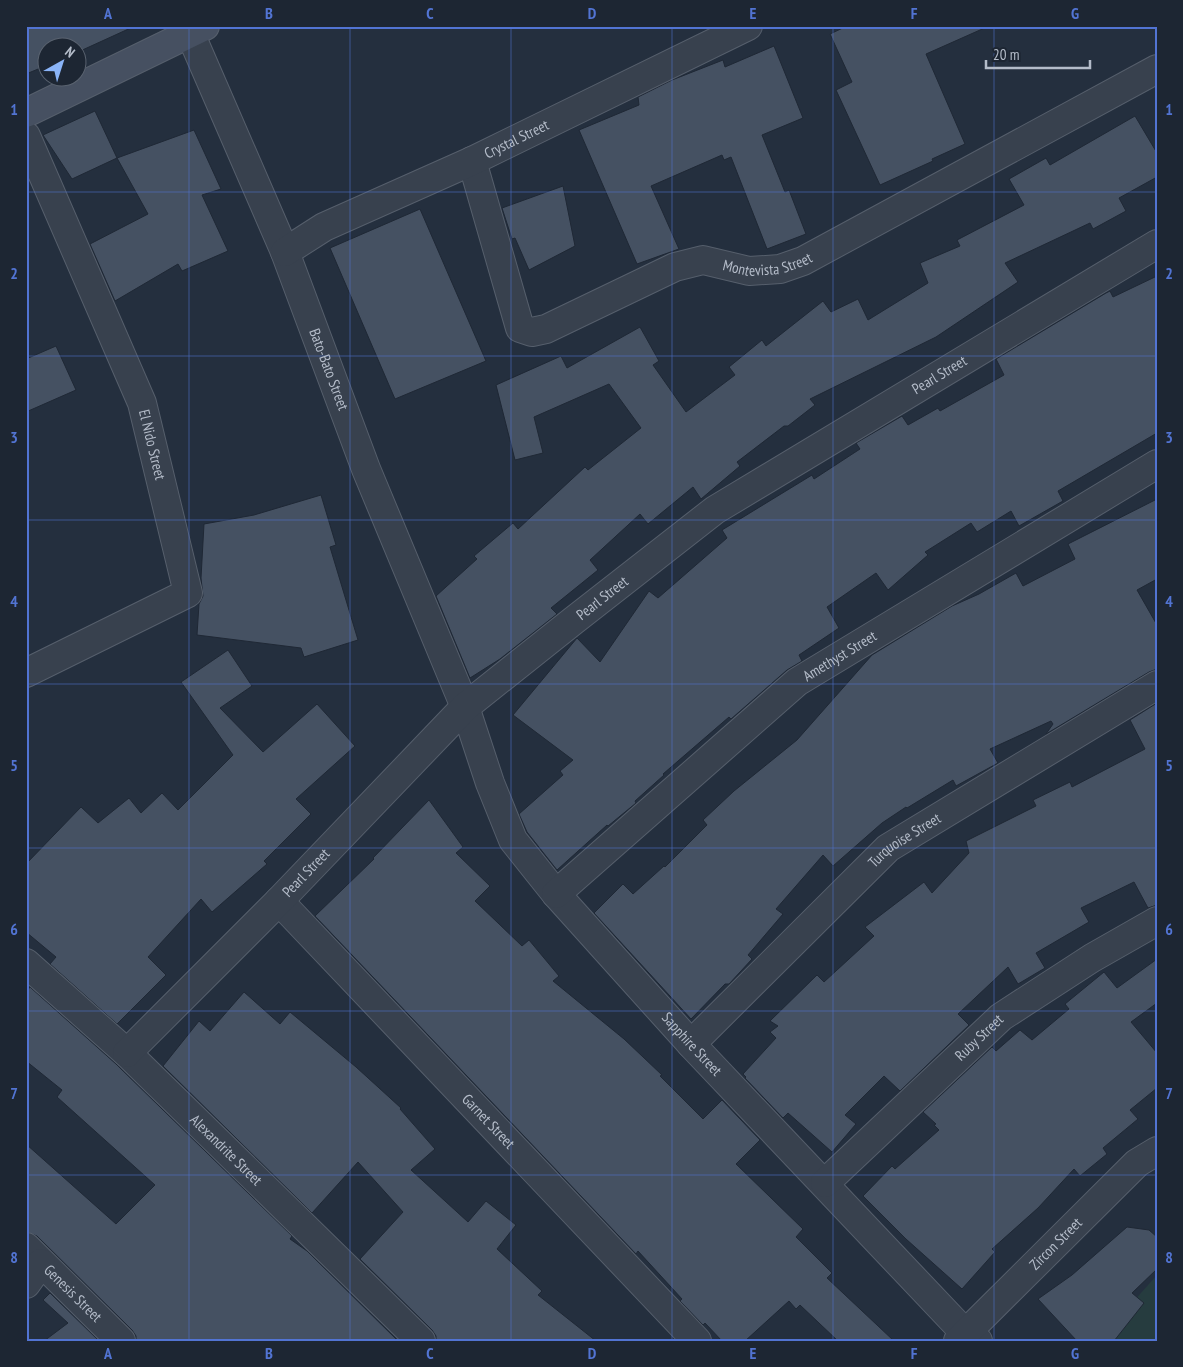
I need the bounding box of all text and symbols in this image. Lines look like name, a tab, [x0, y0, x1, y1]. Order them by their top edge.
text: A	[103, 3, 113, 23]
text: B	[265, 3, 273, 23]
text: C	[426, 3, 434, 23]
text: D	[588, 3, 597, 23]
text: E	[750, 3, 757, 23]
text: F	[911, 3, 918, 23]
text: G	[1071, 3, 1079, 23]
north arrow	[38, 38, 88, 88]
scale bar	[986, 38, 1089, 70]
text: N	[62, 43, 79, 61]
text: 20 m	[993, 45, 1019, 64]
text: 1	[10, 99, 18, 119]
text: 1	[1165, 99, 1173, 119]
street label: Crystal Street	[481, 115, 552, 163]
street label: Montevista Street	[721, 248, 815, 280]
text: 2	[10, 263, 18, 283]
text: 2	[1165, 263, 1173, 283]
street label: Bato-Bato Street	[305, 326, 353, 413]
street label: Pearl Street	[908, 351, 970, 398]
street label: El Nido Street	[135, 407, 170, 482]
text: 3	[10, 427, 18, 447]
text: 3	[1165, 427, 1173, 447]
street label: Pearl Street	[572, 572, 632, 624]
text: 4	[10, 591, 18, 611]
text: 4	[1165, 591, 1173, 611]
street label: Amethyst Street	[799, 626, 880, 685]
text: 5	[10, 755, 18, 775]
text: 5	[1165, 755, 1173, 775]
street label: Turquoise Street	[864, 808, 944, 871]
street label: Pearl Street	[278, 844, 333, 901]
text: 6	[10, 919, 18, 939]
text: 6	[1165, 919, 1173, 939]
street label: Sapphire Street	[658, 1008, 726, 1080]
street label: Ruby Street	[951, 1010, 1007, 1065]
text: 7	[10, 1083, 18, 1103]
text: 7	[1165, 1083, 1173, 1103]
street label: Garnet Street	[458, 1090, 519, 1153]
street label: Alexandrite Street	[186, 1110, 267, 1189]
street label: Zircon Street	[1025, 1213, 1086, 1274]
text: 8	[10, 1247, 18, 1267]
text: 8	[1165, 1247, 1173, 1267]
street label: Genesis Street	[40, 1260, 106, 1326]
text: A	[103, 1343, 113, 1363]
text: B	[265, 1343, 273, 1363]
text: C	[426, 1343, 434, 1363]
text: D	[588, 1343, 597, 1363]
text: E	[750, 1343, 757, 1363]
text: F	[911, 1343, 918, 1363]
text: G	[1071, 1343, 1079, 1363]

